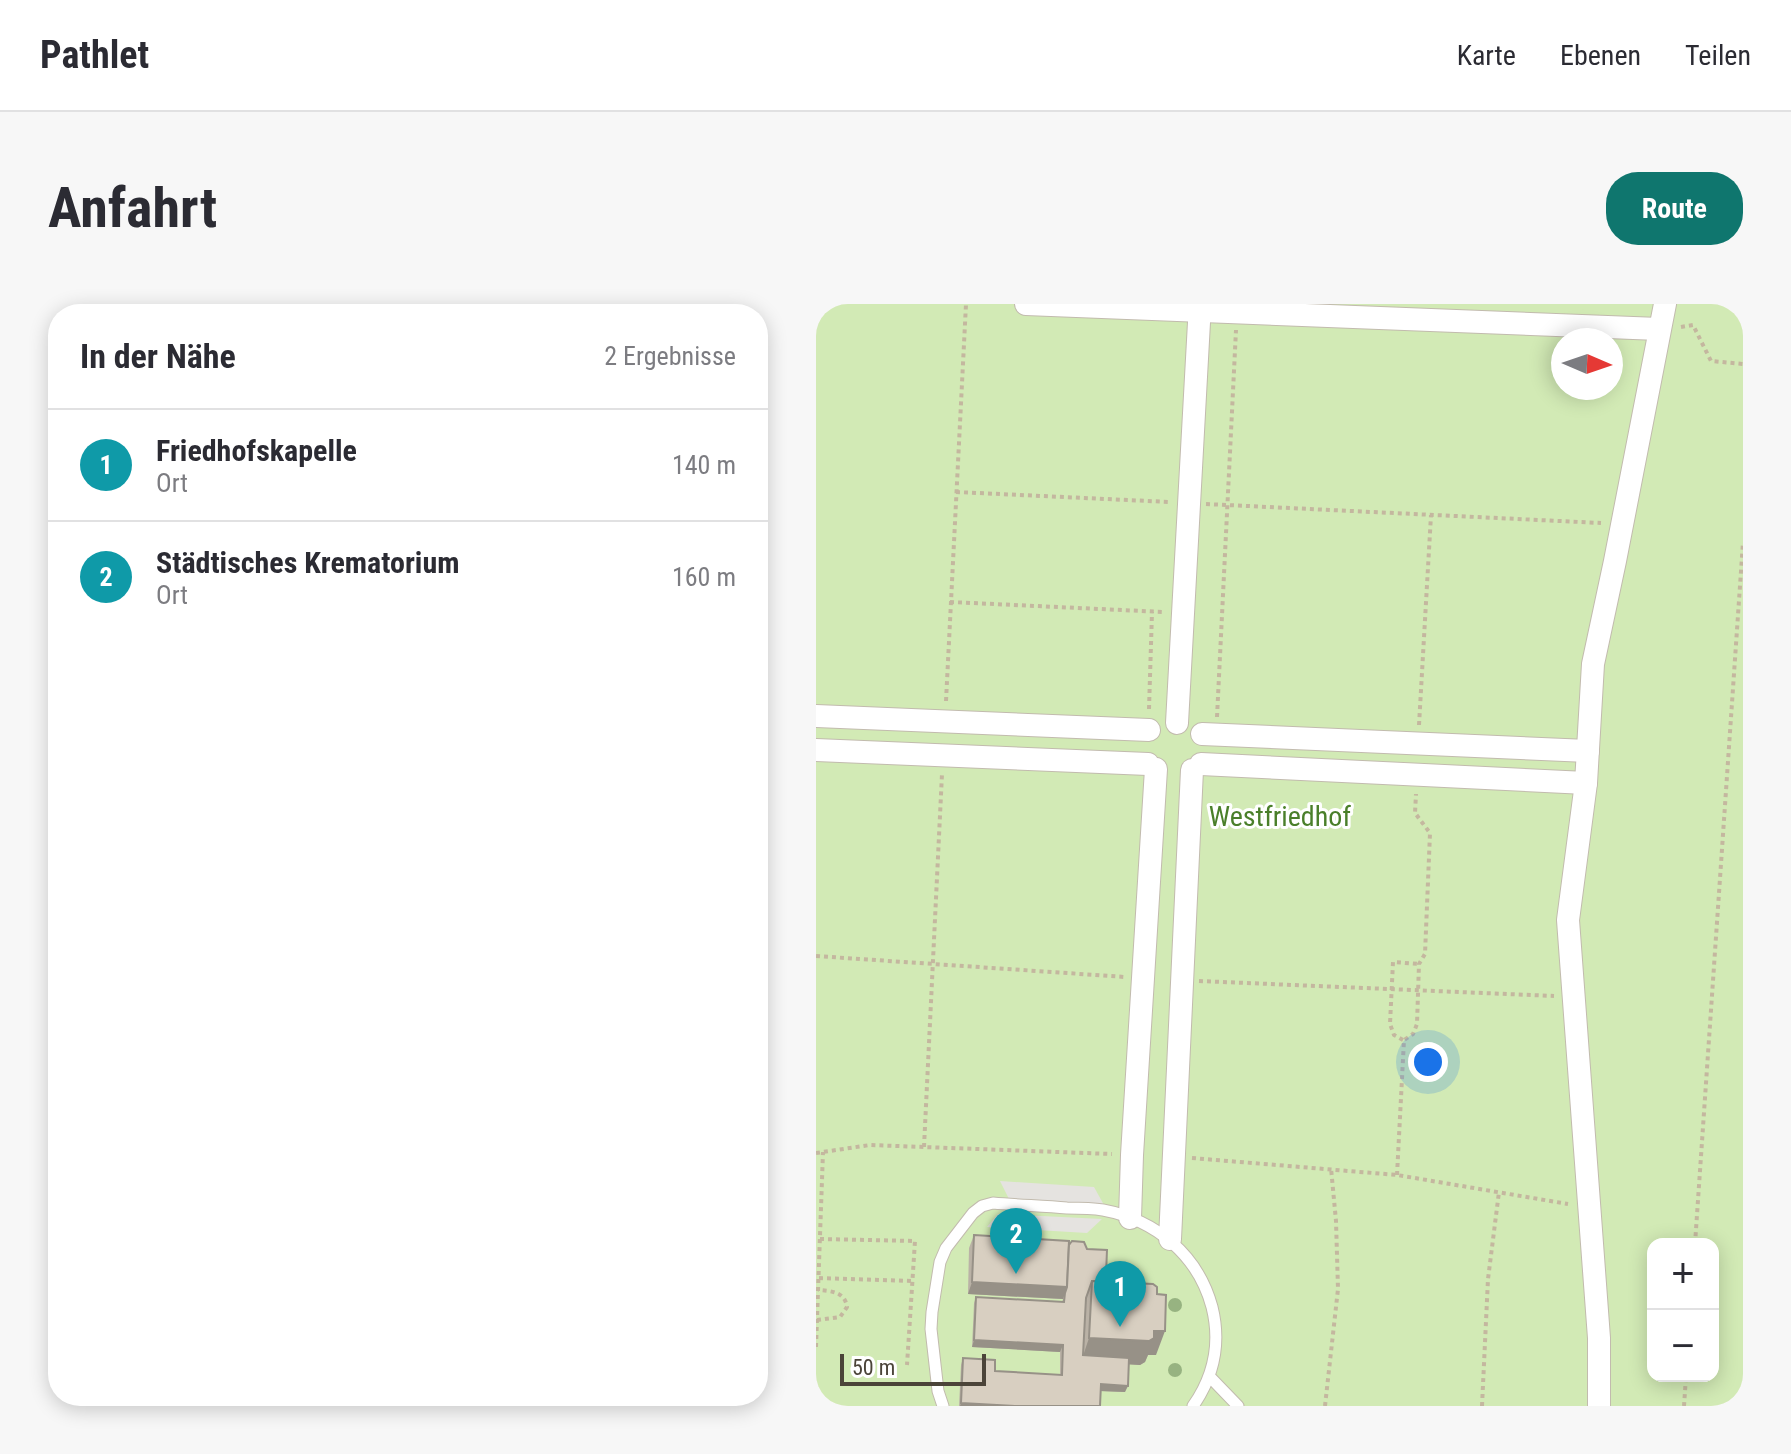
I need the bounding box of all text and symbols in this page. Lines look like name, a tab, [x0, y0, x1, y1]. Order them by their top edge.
text: Pathlet	[40, 33, 149, 77]
text: Karte	[1457, 39, 1516, 72]
text: Ebenen	[1560, 39, 1641, 72]
text: Teilen	[1685, 39, 1751, 72]
button: Route	[1606, 172, 1743, 245]
text: Anfahrt	[48, 175, 217, 241]
north arrow	[1551, 328, 1623, 400]
text: In der Nähe	[80, 336, 236, 376]
text: 2 Ergebnisse	[604, 341, 736, 371]
text: Friedhofskapelle	[156, 433, 357, 468]
text: 1	[99, 450, 113, 480]
text: 140 m	[672, 450, 736, 480]
text: Ort	[156, 468, 188, 498]
text: Städtisches Krematorium	[156, 545, 459, 580]
text: 2	[99, 562, 113, 592]
text: 160 m	[672, 562, 736, 592]
text: Ort	[156, 580, 188, 610]
park label: Westfriedhof	[1209, 800, 1351, 833]
your location	[1408, 1042, 1448, 1082]
pin: 2	[990, 1208, 1042, 1274]
map controls	[1647, 1238, 1719, 1382]
button: +	[1647, 1238, 1719, 1310]
pin: 1	[1094, 1261, 1146, 1327]
button: −	[1647, 1310, 1719, 1382]
scale bar	[840, 1350, 986, 1386]
text: 50 m	[852, 1355, 895, 1380]

